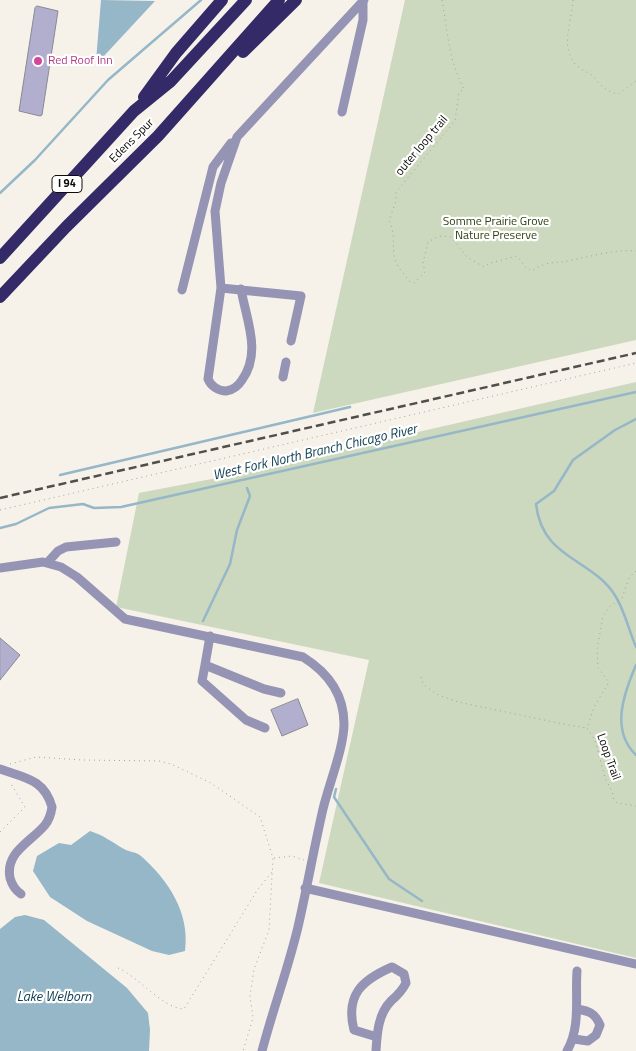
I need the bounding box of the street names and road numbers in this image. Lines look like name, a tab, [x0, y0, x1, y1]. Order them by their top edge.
street label: outer loop trail	[393, 113, 451, 179]
street label: Edens Spur	[107, 116, 157, 166]
road number: I 94	[52, 175, 82, 192]
street label: Loop Trail	[593, 732, 623, 782]

